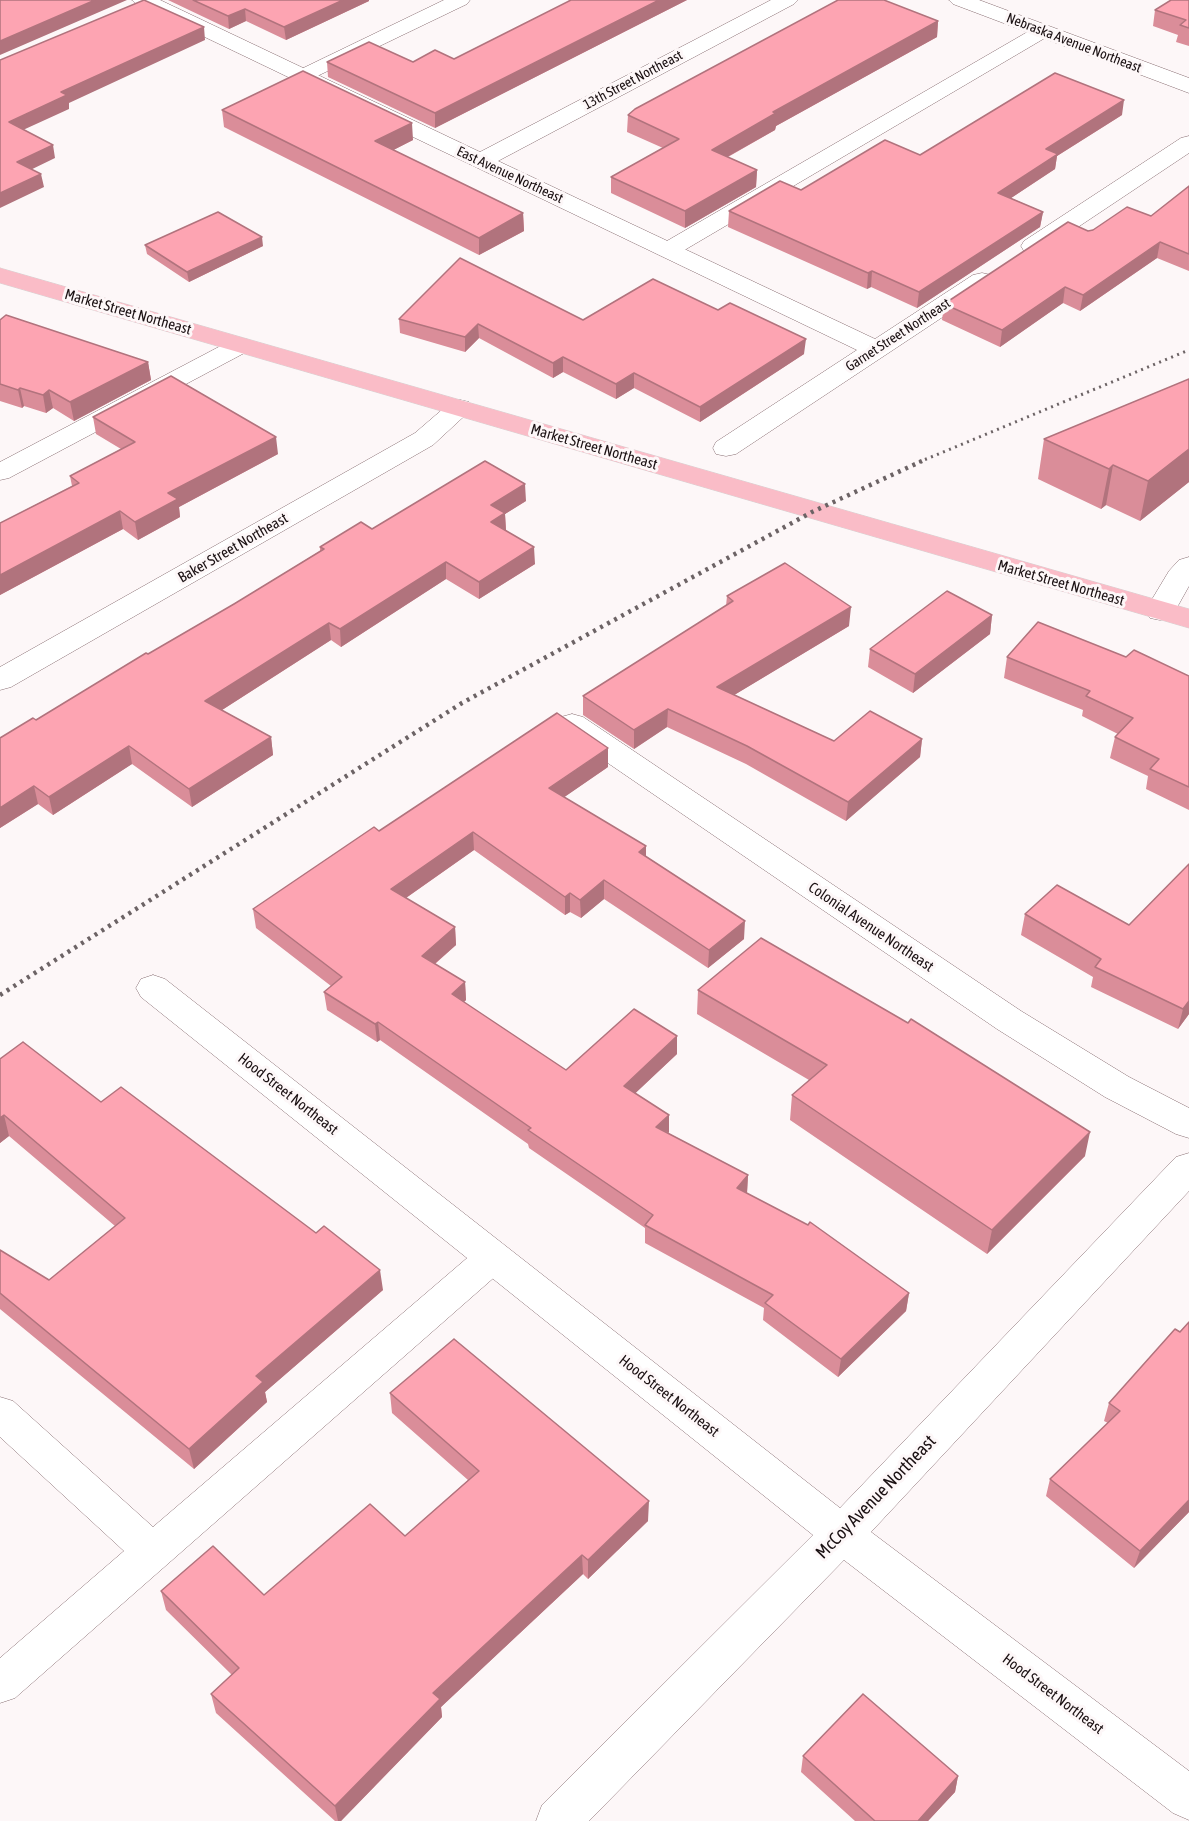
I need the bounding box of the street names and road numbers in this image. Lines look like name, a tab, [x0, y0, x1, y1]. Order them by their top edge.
street label: Nebraska Avenue Northeast	[1004, 9, 1144, 77]
street label: 13th Street Northeast	[580, 47, 686, 113]
street label: East Avenue Northeast	[454, 143, 566, 207]
street label: Market Street Northeast	[63, 285, 193, 339]
street label: Garnet Street Northeast	[843, 295, 953, 375]
street label: Market Street Northeast	[529, 420, 659, 474]
street label: Baker Street Northeast	[175, 509, 291, 587]
street label: Market Street Northeast	[996, 556, 1126, 610]
street label: Colonial Avenue Northeast	[805, 878, 937, 976]
street label: Hood Street Northeast	[234, 1049, 342, 1139]
street label: Hood Street Northeast	[615, 1351, 723, 1441]
street label: McCoy Avenue Northeast	[811, 1431, 941, 1563]
street label: Hood Street Northeast	[999, 1650, 1107, 1738]

